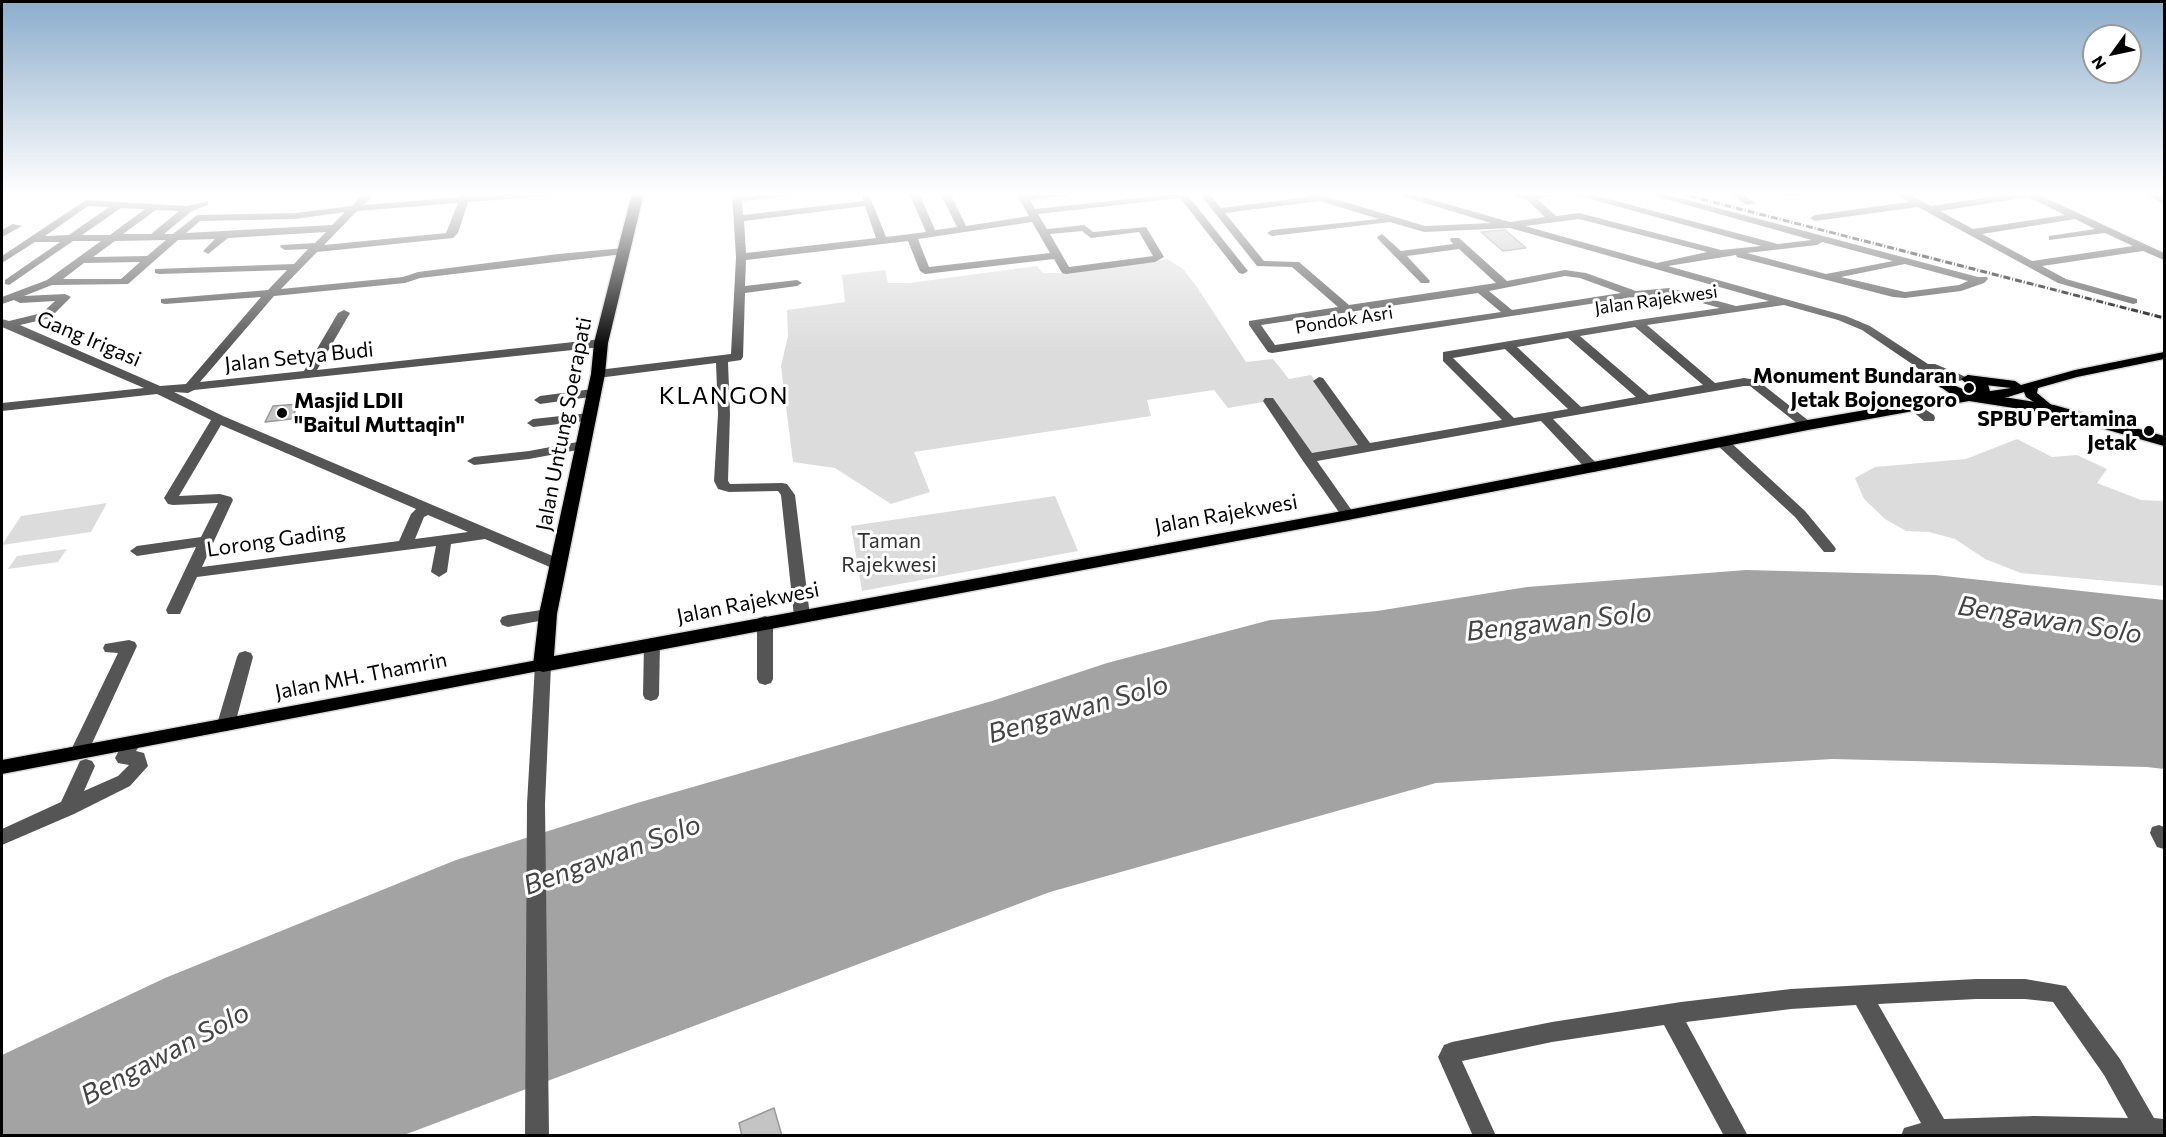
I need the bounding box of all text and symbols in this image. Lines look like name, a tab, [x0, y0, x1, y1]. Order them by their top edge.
north arrow	[2082, 24, 2142, 84]
text: N	[2087, 53, 2109, 73]
street label: Jalan Rajekwesi	[1593, 281, 1719, 319]
street label: Pondok Asri	[1294, 302, 1394, 338]
street label: Gang Irigasi	[33, 306, 145, 372]
street label: Jalan Untung Soerapati	[531, 315, 597, 533]
street label: Jalan Setya Budi	[223, 337, 375, 377]
place label: Monument Bundaran Jetak Bojonegoro	[1753, 363, 1957, 413]
marker: Monument Bundaran Jetak Bojonegoro	[1962, 381, 1976, 395]
district label: KLANGON	[659, 382, 789, 410]
place label: Masjid LDII "Baitul Muttaqin"	[294, 388, 465, 438]
marker: Masjid LDII "Baitul Muttaqin"	[275, 406, 289, 420]
place label: SPBU Pertamina Jetak	[1977, 406, 2137, 456]
marker: SPBU Pertamina Jetak	[2142, 424, 2156, 438]
street label: Jalan Rajekwesi	[1153, 489, 1299, 539]
street label: Lorong Gading	[205, 518, 347, 562]
park label: Taman Rajekwesi	[841, 528, 937, 578]
street label: Jalan Rajekwesi	[675, 577, 821, 629]
water label: Bengawan Solo	[1956, 589, 2144, 651]
water label: Bengawan Solo	[1465, 596, 1653, 648]
street label: Jalan MH. Thamrin	[273, 647, 449, 705]
water label: Bengawan Solo	[984, 668, 1172, 750]
water label: Bengawan Solo	[519, 808, 705, 902]
water label: Bengawan Solo	[75, 996, 255, 1112]

